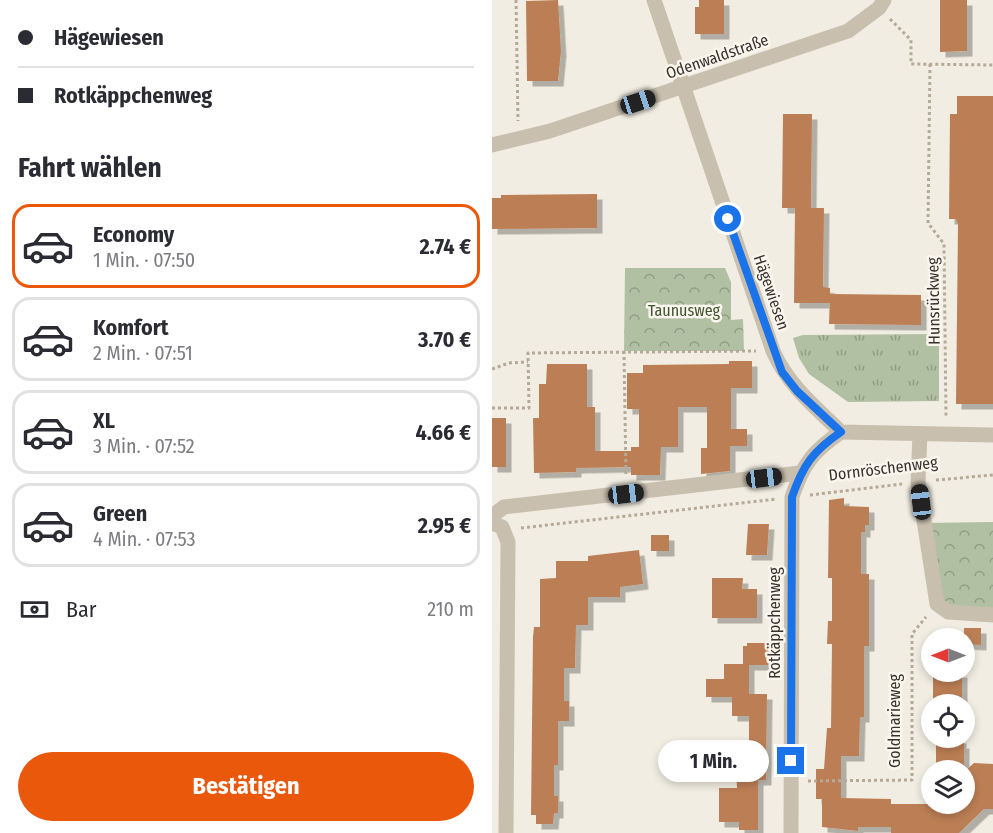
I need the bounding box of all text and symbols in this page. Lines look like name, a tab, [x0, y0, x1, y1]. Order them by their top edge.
text: Hägewiesen	[54, 24, 164, 51]
street label: Odenwaldstraße	[663, 30, 771, 83]
text: Rotkäppchenweg	[54, 82, 212, 109]
car	[618, 88, 658, 116]
text: Fahrt wählen	[18, 152, 162, 184]
route start	[714, 205, 741, 232]
icon: car	[21, 219, 75, 273]
text: Economy	[93, 221, 174, 248]
text: 2.74 €	[419, 233, 471, 260]
text: 1 Min. · 07:50	[93, 248, 195, 272]
street label: Hägewiesen	[750, 252, 793, 332]
street label: Hunsrückweg	[923, 257, 944, 345]
park label: Taunusweg	[648, 301, 721, 320]
icon: car	[21, 312, 75, 366]
text: Komfort	[93, 314, 168, 341]
text: 3.70 €	[418, 326, 471, 353]
text: 2 Min. · 07:51	[93, 341, 193, 365]
icon: car	[21, 405, 75, 459]
text: XL	[93, 407, 115, 434]
text: 4.66 €	[415, 419, 471, 446]
text: 3 Min. · 07:52	[93, 434, 195, 458]
street label: Dornröschenweg	[827, 452, 939, 485]
car	[745, 467, 783, 489]
car	[607, 483, 645, 505]
car	[910, 483, 932, 521]
icon: car	[21, 498, 75, 552]
text: Green	[93, 500, 147, 527]
text: 2.95 €	[418, 512, 471, 539]
text: 4 Min. · 07:53	[93, 527, 196, 551]
street label: Rotkäppchenweg	[765, 567, 784, 679]
icon: cash	[18, 593, 51, 626]
text: Bar	[66, 596, 97, 623]
text: 210 m	[427, 597, 474, 621]
north arrow	[921, 628, 975, 682]
map controls	[921, 628, 975, 814]
street label: Goldmarieweg	[885, 674, 904, 768]
button: locate	[921, 694, 975, 748]
callout: 1 Min.	[659, 740, 770, 782]
route end	[777, 747, 804, 774]
text: 1 Min.	[690, 749, 737, 773]
button: Bestätigen	[18, 752, 474, 821]
button: layers	[921, 760, 975, 814]

